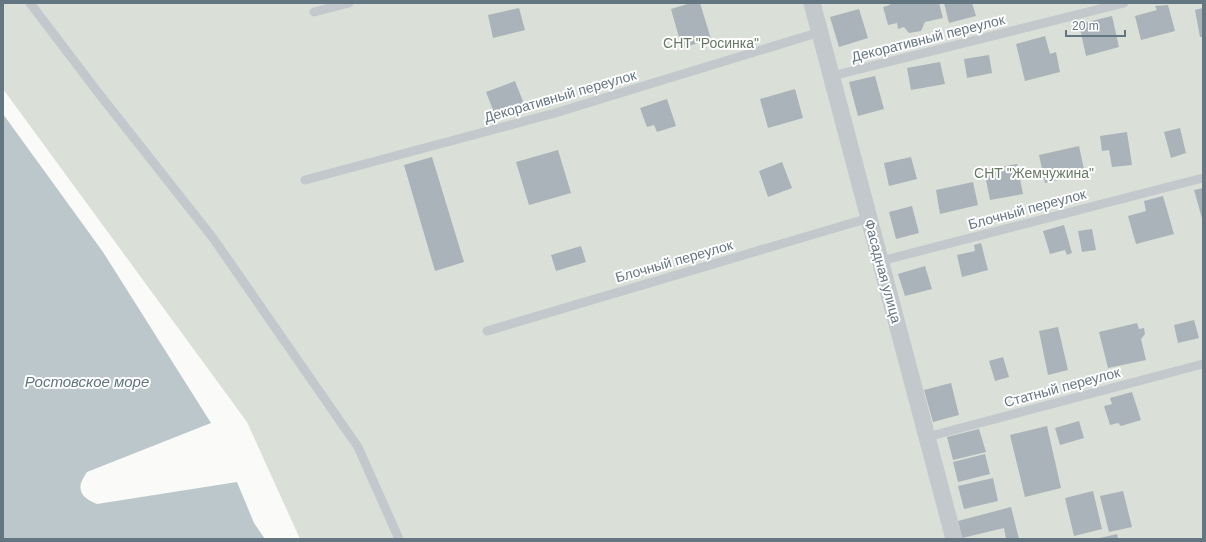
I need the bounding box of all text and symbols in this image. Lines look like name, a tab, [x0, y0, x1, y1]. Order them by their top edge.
street label: Декоративный переулок	[850, 11, 1007, 65]
scale bar	[1066, 12, 1125, 38]
text: 20 m	[1072, 19, 1099, 33]
park label: СНТ "Росинка"	[663, 35, 759, 51]
street label: Декоративный переулок	[482, 66, 639, 125]
park label: СНТ "Жемчужина"	[974, 165, 1094, 181]
street label: Блочный переулок	[966, 185, 1089, 232]
street label: Фасадная улица	[861, 217, 905, 325]
street label: Блочный переулок	[613, 236, 735, 285]
street label: Статный переулок	[1002, 364, 1123, 410]
water label: Ростовское море	[25, 373, 149, 390]

